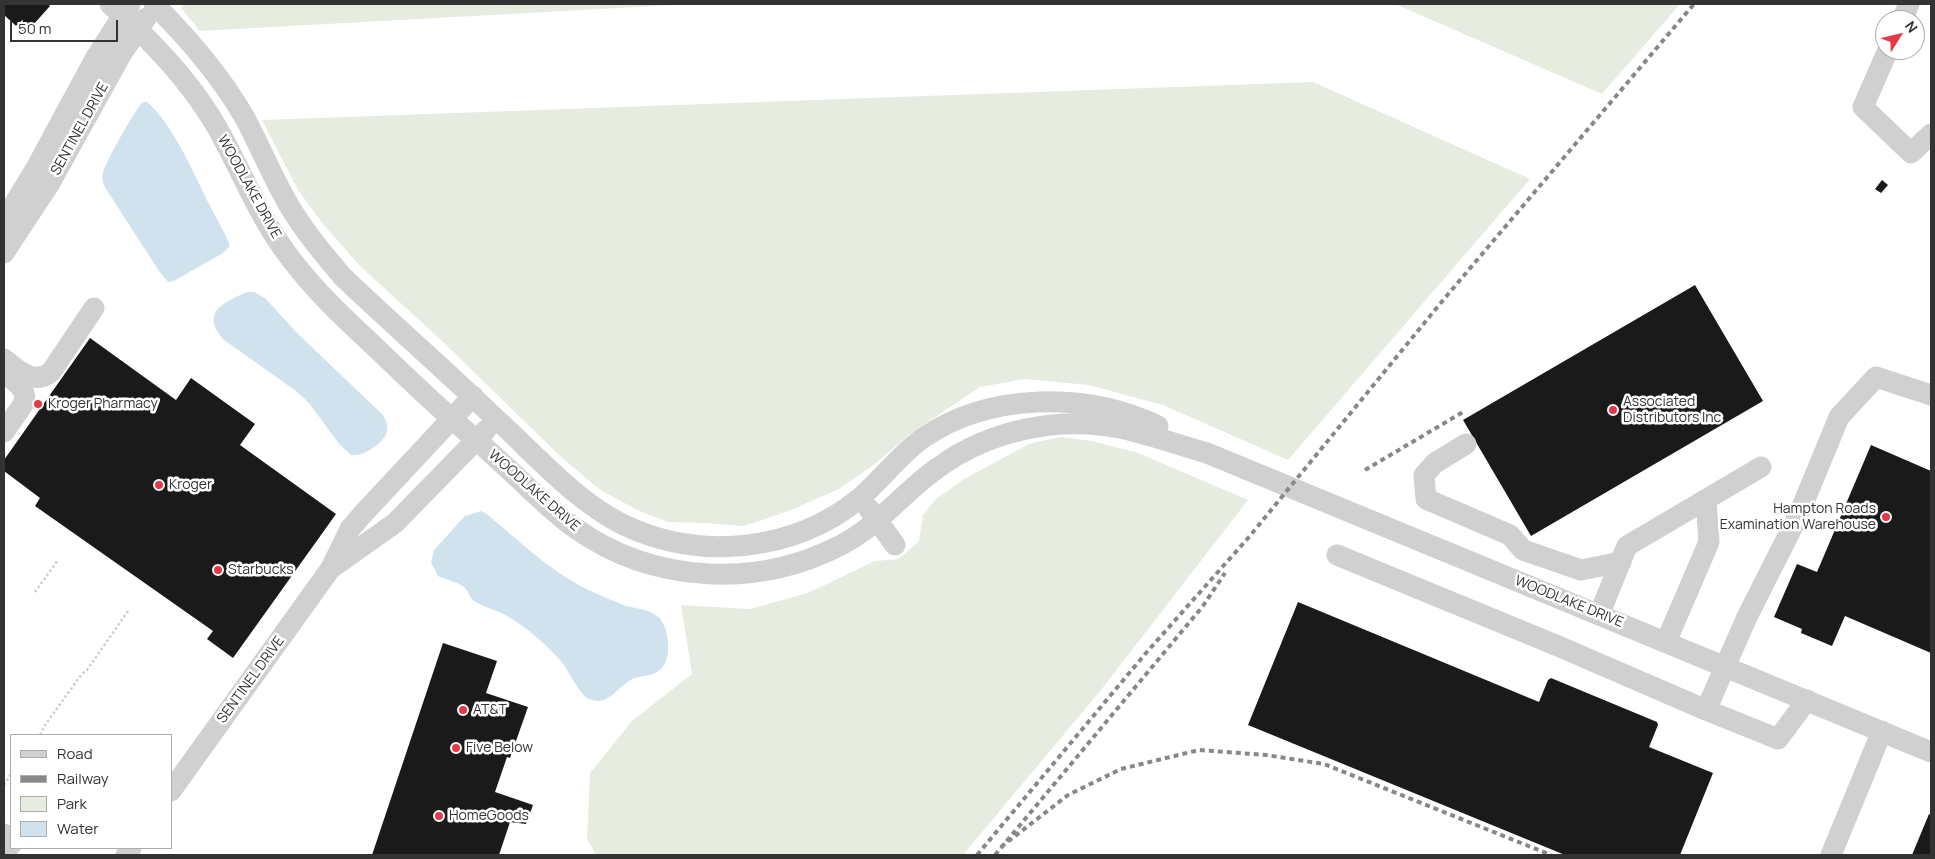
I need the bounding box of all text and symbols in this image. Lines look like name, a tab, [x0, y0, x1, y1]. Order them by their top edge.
scale bar	[12, 10, 120, 42]
north arrow	[1875, 10, 1925, 60]
text: N	[1901, 17, 1922, 36]
text: 50 m	[18, 18, 52, 39]
street label: SENTINEL DRIVE	[48, 80, 112, 178]
street label: WOODLAKE DRIVE	[214, 132, 284, 242]
place label: Associated Distributors Inc	[1623, 394, 1721, 427]
place label: Kroger Pharmacy	[48, 396, 158, 412]
marker: Kroger Pharmacy	[32, 398, 44, 410]
marker: Associated Distributors Inc	[1607, 404, 1619, 416]
street label: WOODLAKE DRIVE	[485, 447, 583, 535]
place label: Kroger	[169, 477, 212, 493]
marker: Kroger	[153, 479, 165, 491]
place label: Hampton Roads Examination Warehouse	[1720, 501, 1876, 534]
marker: Hampton Roads Examination Warehouse	[1880, 511, 1892, 523]
place label: Starbucks	[228, 562, 294, 578]
marker: Starbucks	[212, 564, 224, 576]
street label: WOODLAKE DRIVE	[1512, 573, 1626, 631]
street label: SENTINEL DRIVE	[214, 633, 288, 727]
place label: AT&T	[473, 702, 507, 718]
marker: AT&T	[457, 704, 469, 716]
legend	[10, 734, 172, 849]
place label: Five Below	[466, 740, 533, 756]
marker: Five Below	[450, 742, 462, 754]
text: Road	[57, 743, 93, 764]
text: Railway	[57, 768, 109, 789]
text: Park	[57, 793, 87, 814]
place label: HomeGoods	[449, 808, 529, 824]
marker: HomeGoods	[433, 810, 445, 822]
text: Water	[57, 818, 99, 839]

